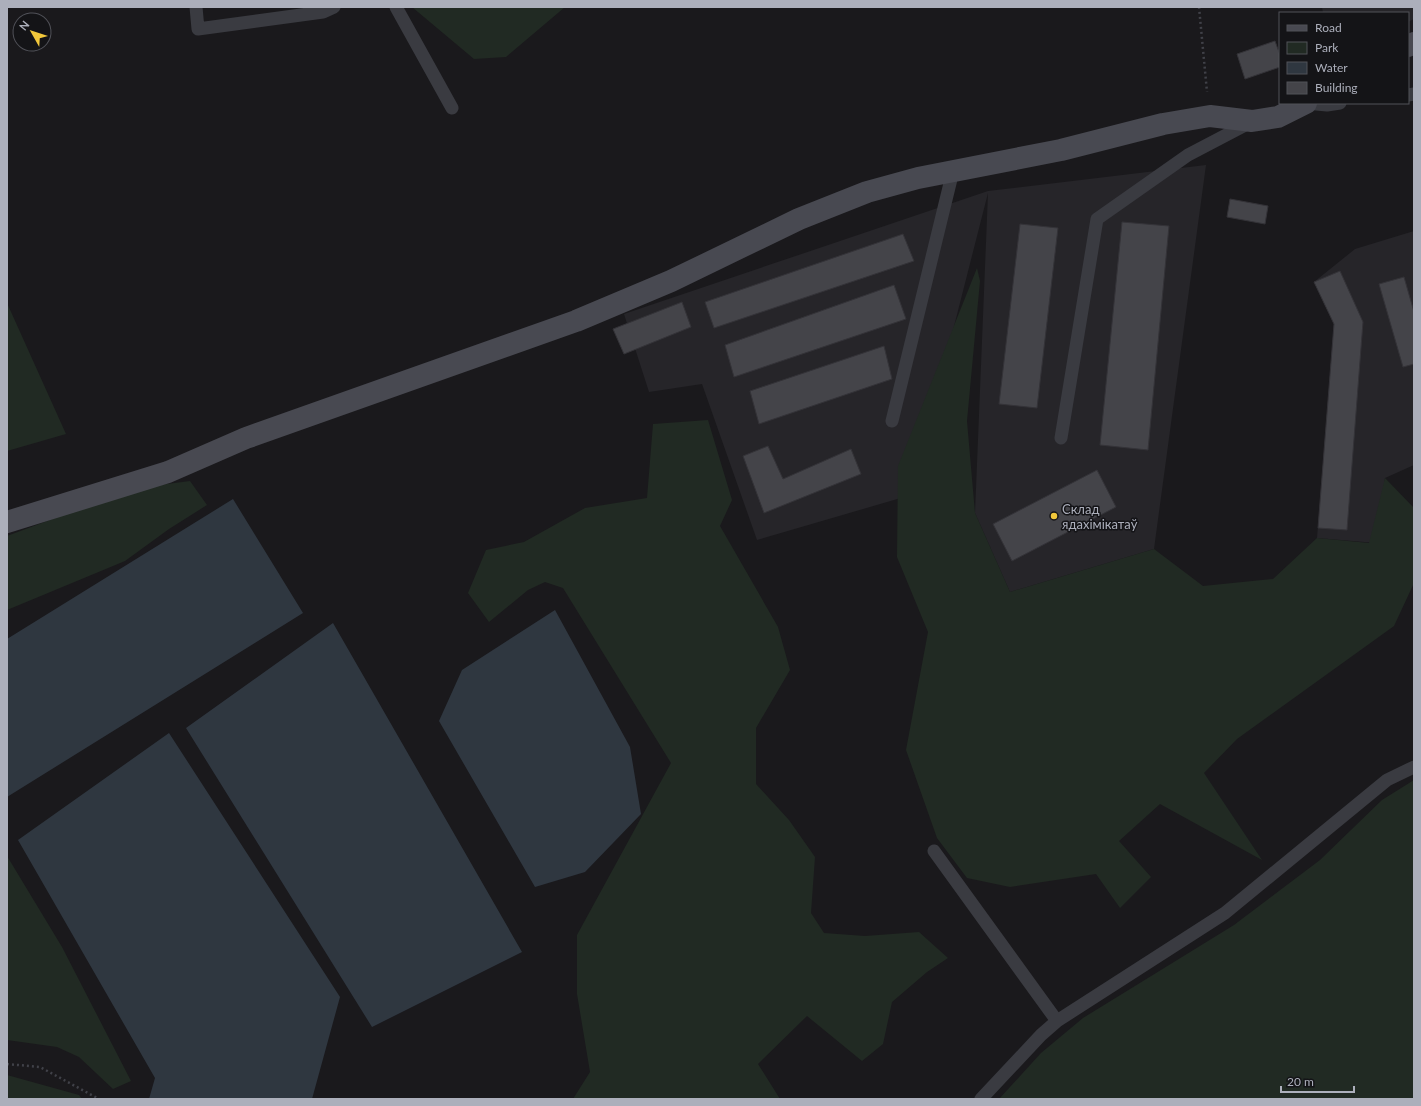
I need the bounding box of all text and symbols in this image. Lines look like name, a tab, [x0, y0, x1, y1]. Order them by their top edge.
north arrow	[12, 12, 52, 52]
legend	[1279, 12, 1409, 104]
text: N	[16, 18, 32, 33]
text: Road	[1315, 20, 1342, 35]
text: Park	[1315, 40, 1339, 55]
text: Water	[1315, 60, 1348, 75]
text: Building	[1315, 80, 1358, 95]
place label: Склад ядахімікатаў	[1062, 501, 1138, 532]
marker: Склад ядахімікатаў	[1049, 511, 1059, 521]
scale bar	[1281, 1068, 1354, 1094]
text: 20 m	[1287, 1074, 1314, 1089]

